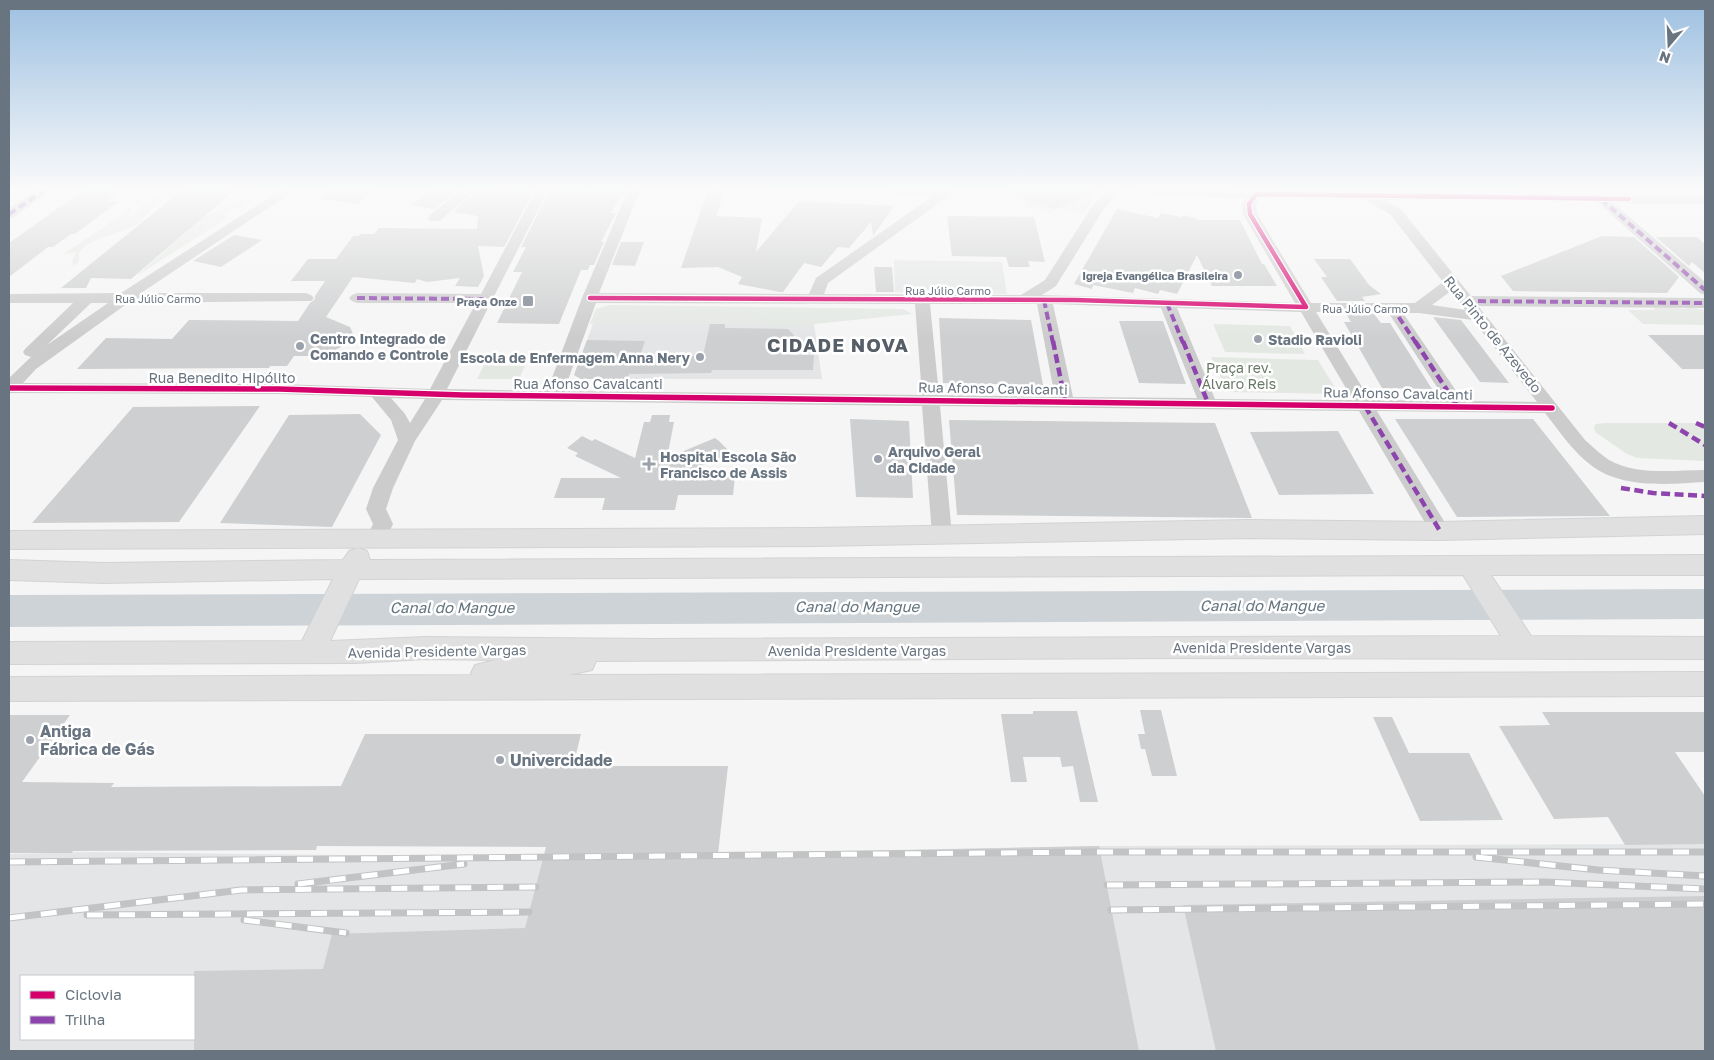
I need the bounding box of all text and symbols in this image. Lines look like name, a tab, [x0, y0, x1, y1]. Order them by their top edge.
north arrow	[1644, 20, 1694, 70]
text: N	[1657, 48, 1672, 68]
place label: Igreja Evangélica Brasileira	[1082, 269, 1228, 282]
marker: Igreja Evangélica Brasileira	[1232, 269, 1244, 281]
street label: Rua Pinto de Azevedo	[1441, 272, 1545, 396]
street label: Rua Júlio Carmo	[905, 284, 991, 297]
street label: Rua Júlio Carmo	[115, 292, 201, 305]
marker: Praça Onze	[521, 294, 535, 308]
place label: Praça Onze	[456, 295, 518, 308]
street label: Rua Júlio Carmo	[1322, 302, 1408, 315]
place label: Centro Integrado de Comando e Controle	[310, 330, 448, 363]
place label: Stadio Ravioli	[1268, 331, 1362, 348]
district label: CIDADE NOVA	[767, 333, 909, 356]
marker: Stadio Ravioli	[1252, 333, 1264, 345]
marker: Centro Integrado de Comando e Controle	[294, 340, 306, 352]
place label: Escola de Enfermagem Anna Nery	[460, 349, 691, 366]
marker: Escola de Enfermagem Anna Nery	[694, 351, 706, 363]
park label: Praça rev. Álvaro Reis	[1202, 359, 1276, 392]
street label: Rua Benedito Hipólito	[149, 369, 295, 386]
street label: Rua Afonso Cavalcanti	[513, 375, 663, 392]
street label: Rua Afonso Cavalcanti	[918, 378, 1068, 398]
street label: Rua Afonso Cavalcanti	[1323, 383, 1473, 403]
place label: Arquivo Geral da Cidade	[888, 443, 981, 476]
place label: Hospital Escola São Francisco de Assis	[660, 448, 796, 481]
marker: Arquivo Geral da Cidade	[872, 453, 884, 465]
marker: Hospital Escola São Francisco de Assis	[642, 457, 656, 471]
water label: Canal do Mangue	[1200, 596, 1326, 615]
water label: Canal do Mangue	[795, 597, 921, 616]
water label: Canal do Mangue	[390, 598, 516, 617]
street label: Avenida Presidente Vargas	[1173, 639, 1351, 656]
street label: Avenida Presidente Vargas	[348, 641, 526, 661]
street label: Avenida Presidente Vargas	[768, 642, 946, 659]
place label: Antiga Fábrica de Gás	[40, 721, 155, 759]
marker: Antiga Fábrica de Gás	[24, 734, 36, 746]
place label: Univercidade	[510, 750, 612, 770]
marker: Univercidade	[494, 754, 506, 766]
legend	[20, 975, 195, 1040]
text: Ciclovia	[65, 985, 122, 1003]
text: Trilha	[65, 1010, 105, 1028]

